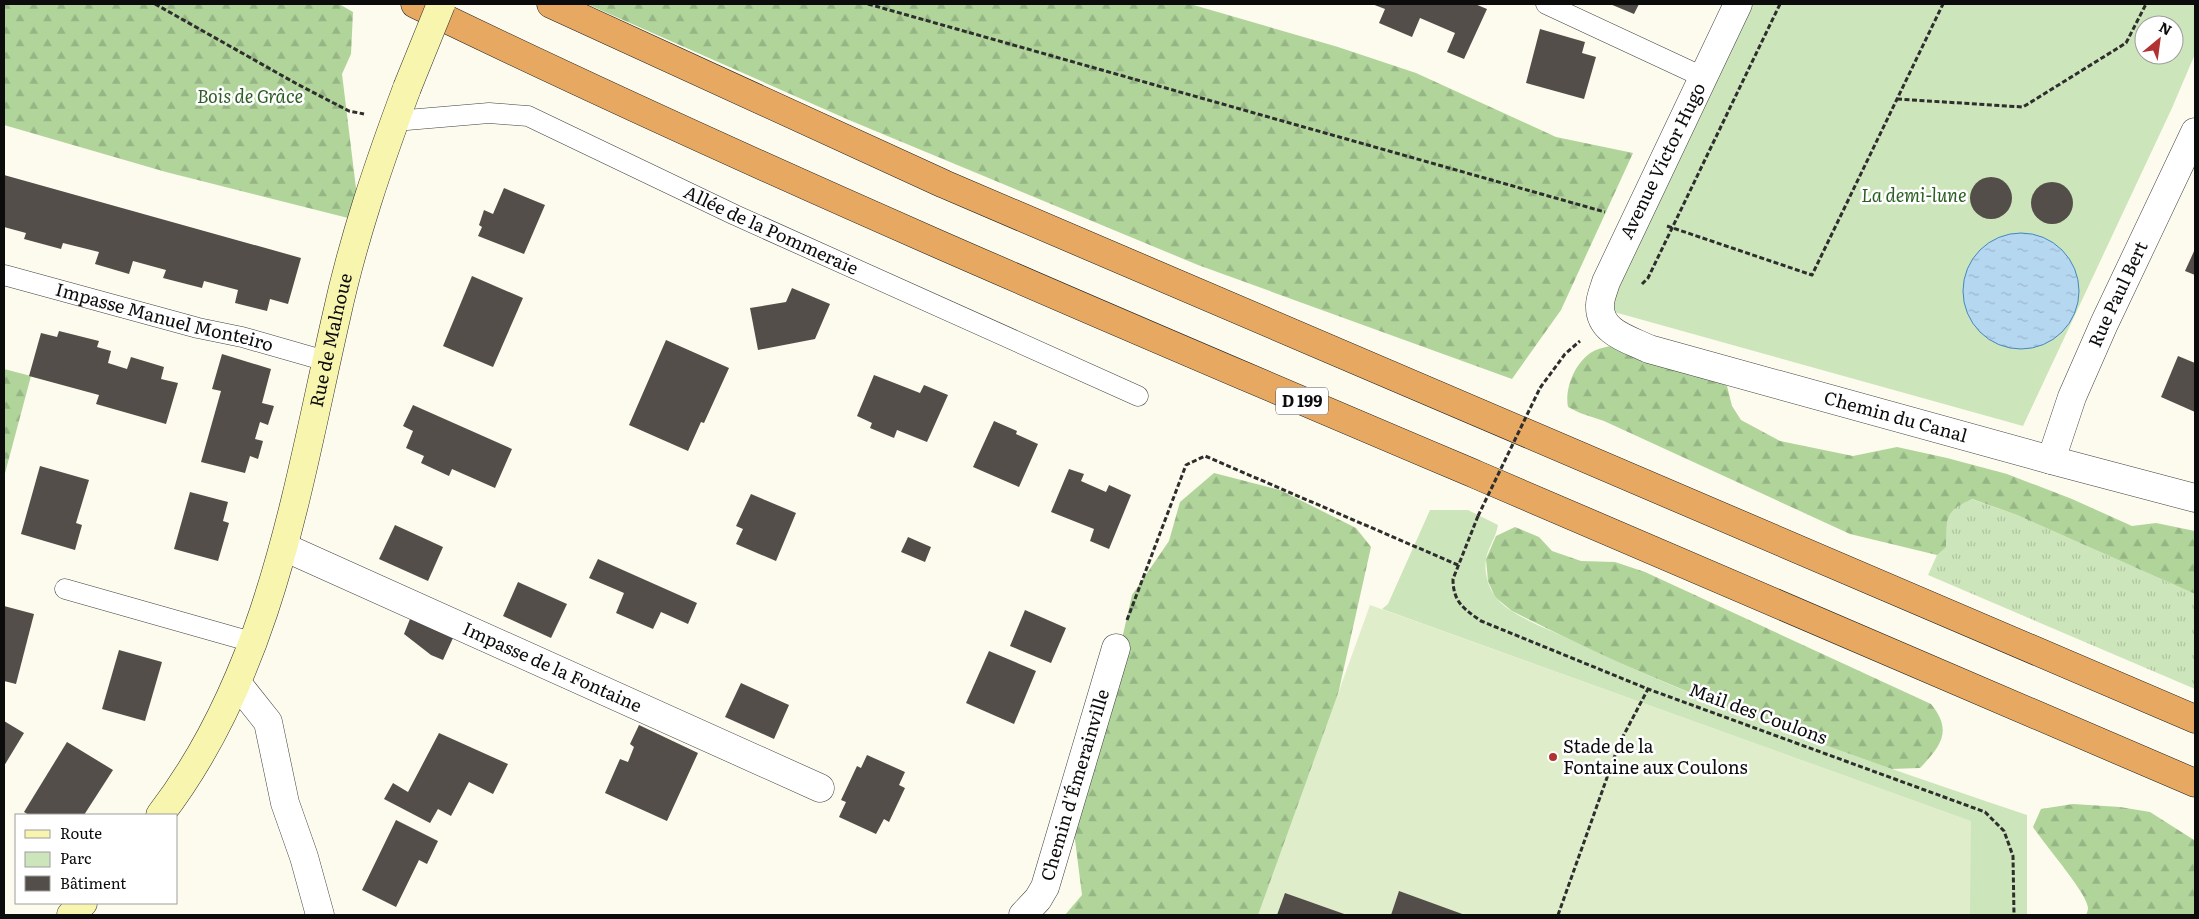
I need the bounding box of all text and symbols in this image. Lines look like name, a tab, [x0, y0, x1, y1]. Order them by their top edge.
north arrow	[2134, 15, 2184, 65]
text: N	[2156, 16, 2176, 39]
street label: Avenue Victor Hugo	[1612, 78, 1711, 243]
park label: Bois de Grâce	[197, 82, 303, 109]
street label: Allée de la Pommeraie	[680, 178, 863, 281]
park label: La demi-lune	[1861, 181, 1967, 208]
street label: Rue Paul Bert	[2080, 235, 2154, 351]
street label: Rue de Malnoue	[302, 270, 358, 410]
street label: Impasse Manuel Monteiro	[53, 275, 277, 357]
street label: Chemin du Canal	[1821, 383, 1971, 448]
road number: D 199	[1276, 388, 1328, 414]
street label: Impasse de la Fontaine	[459, 614, 647, 718]
street label: Mail des Coulons	[1686, 675, 1831, 750]
street label: Chemin d'Émerainville	[1033, 686, 1115, 884]
place label: Stade de la Fontaine aux Coulons	[1563, 732, 1748, 780]
marker: Stade de la Fontaine aux Coulons	[1547, 751, 1559, 763]
legend	[15, 814, 178, 904]
text: Route	[60, 821, 102, 844]
text: Parc	[60, 846, 92, 869]
text: Bâtiment	[60, 871, 126, 894]

